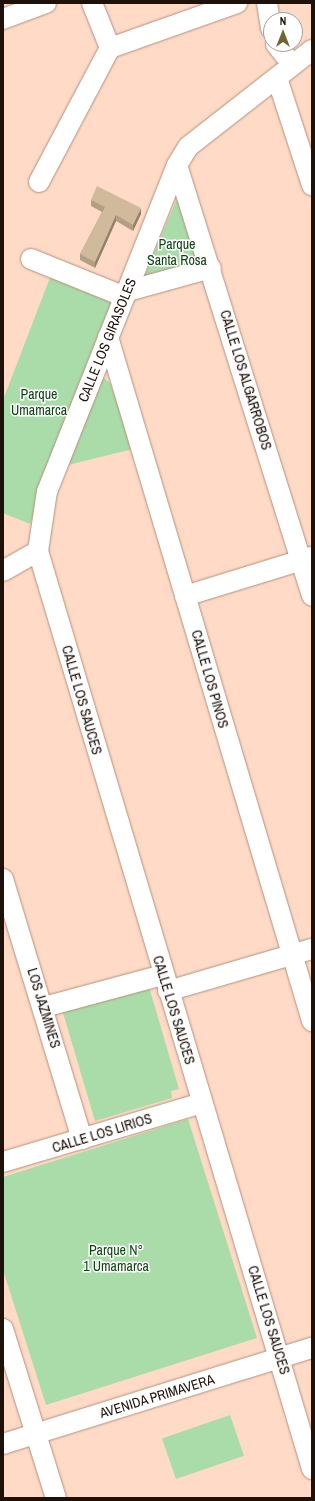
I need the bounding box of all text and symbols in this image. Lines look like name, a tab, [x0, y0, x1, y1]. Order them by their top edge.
north arrow	[263, 12, 303, 52]
text: N	[280, 14, 286, 28]
park label: Parque Santa Rosa	[147, 236, 207, 268]
street label: CALLE LOS GIRASOLES	[74, 276, 140, 404]
street label: CALLE LOS ALGARROBOS	[217, 308, 275, 452]
park label: Parque Umamarca	[11, 386, 67, 418]
street label: CALLE LOS PINOS	[188, 628, 232, 730]
street label: CALLE LOS SAUCES	[58, 643, 106, 757]
street label: CALLE LOS SAUCES	[149, 954, 199, 1066]
street label: LOS JAZMINES	[24, 966, 64, 1050]
street label: CALLE LOS LIRIOS	[50, 1110, 154, 1156]
park label: Parque N° 1 Umamarca	[83, 1242, 149, 1274]
street label: CALLE LOS SAUCES	[244, 1264, 294, 1376]
street label: AVENIDA PRIMAVERA	[97, 1370, 217, 1422]

